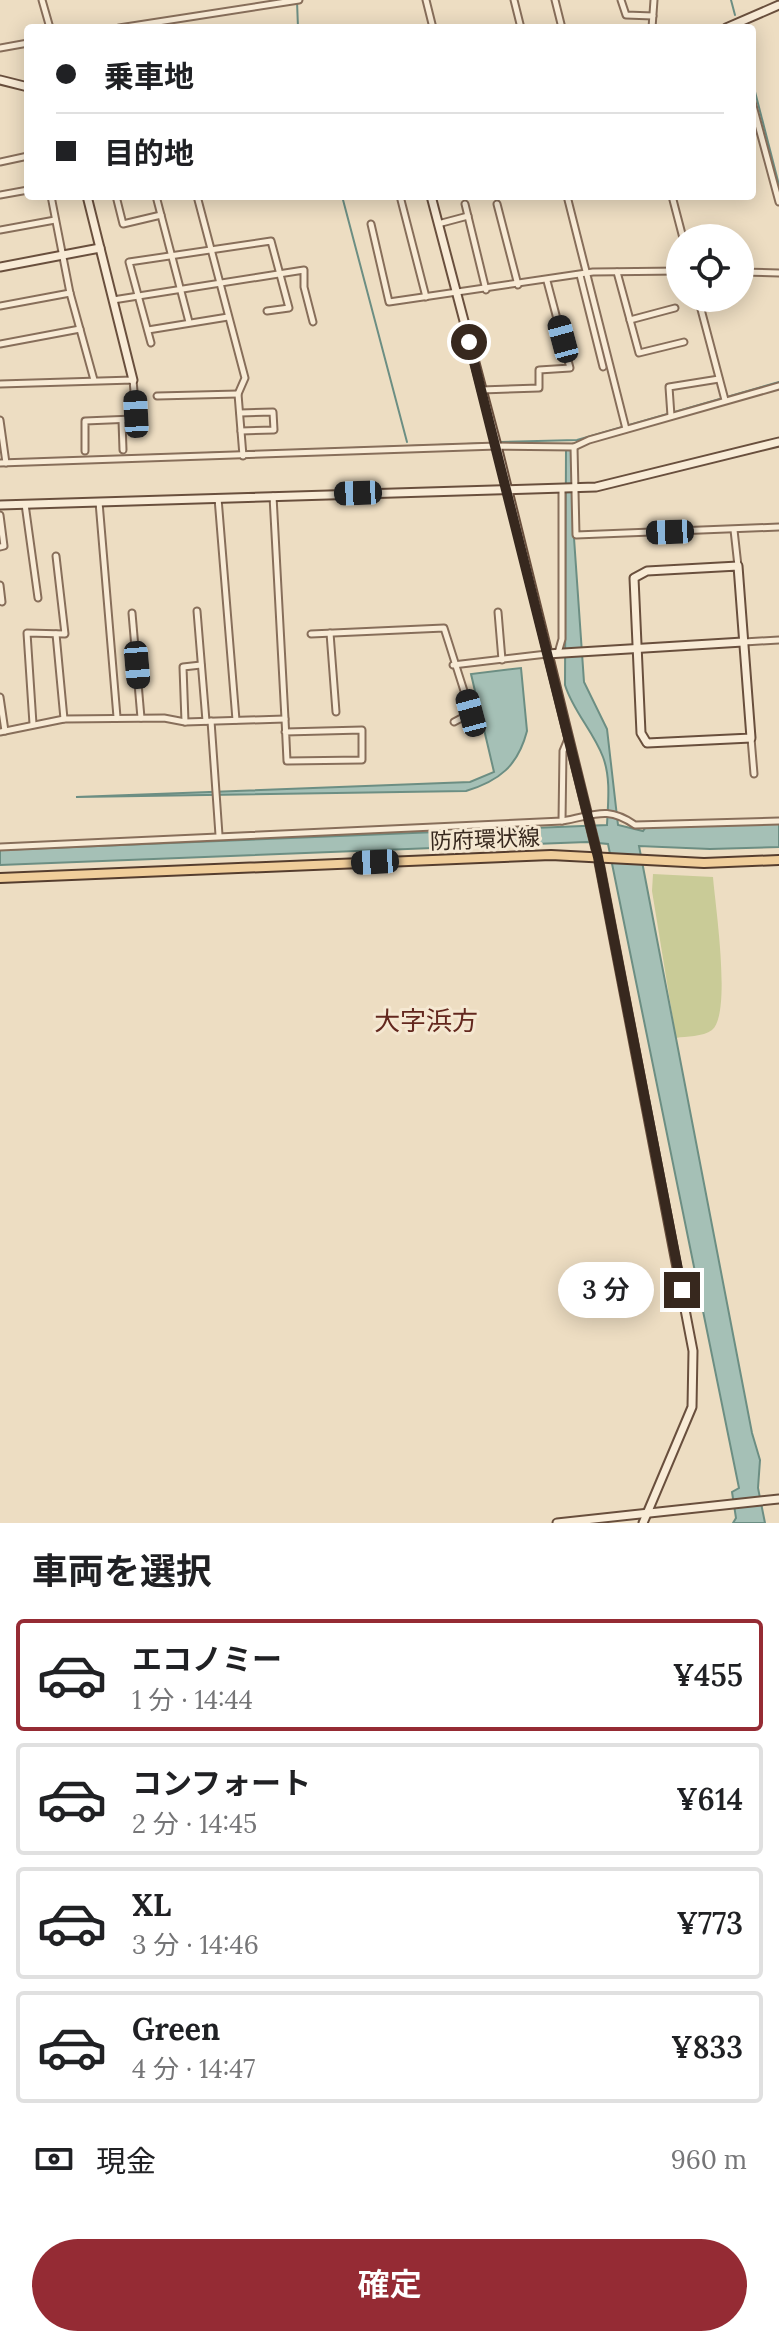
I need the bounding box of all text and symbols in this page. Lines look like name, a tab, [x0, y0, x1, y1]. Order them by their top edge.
text: 乗車地	[104, 57, 194, 95]
text: 目的地	[104, 134, 194, 172]
map controls	[666, 224, 754, 312]
button: locate	[666, 224, 754, 312]
car	[545, 313, 581, 365]
route start	[451, 324, 487, 360]
car	[123, 389, 149, 439]
car	[334, 480, 382, 506]
car	[646, 519, 694, 545]
car	[123, 640, 151, 690]
car	[453, 687, 489, 739]
street label: 防府環状線	[430, 823, 540, 855]
car	[350, 849, 400, 875]
district label: 大字浜方	[374, 1004, 478, 1037]
callout: 3 分	[558, 1262, 654, 1318]
route end	[664, 1272, 700, 1308]
text: 3 分	[582, 1273, 630, 1306]
text: 車両を選択	[32, 1548, 212, 1594]
icon: car	[36, 1639, 108, 1711]
text: エコノミー	[132, 1640, 282, 1678]
text: ¥455	[673, 1656, 743, 1694]
text: 1 分 · 14:44	[132, 1683, 253, 1716]
icon: car	[36, 1763, 108, 1835]
text: コンフォート	[132, 1764, 311, 1802]
text: ¥614	[676, 1780, 743, 1818]
text: 2 分 · 14:45	[132, 1807, 257, 1840]
text: XL	[132, 1886, 171, 1924]
icon: car	[36, 1887, 108, 1959]
text: ¥773	[677, 1904, 743, 1942]
text: 3 分 · 14:46	[132, 1928, 259, 1961]
text: Green	[132, 2010, 220, 2048]
icon: car	[36, 2011, 108, 2083]
text: ¥833	[671, 2028, 743, 2066]
text: 4 分 · 14:47	[132, 2052, 255, 2085]
icon: cash	[32, 2137, 76, 2181]
text: 現金	[96, 2142, 156, 2180]
text: 960 m	[671, 2143, 747, 2176]
button: 確定	[32, 2239, 747, 2331]

